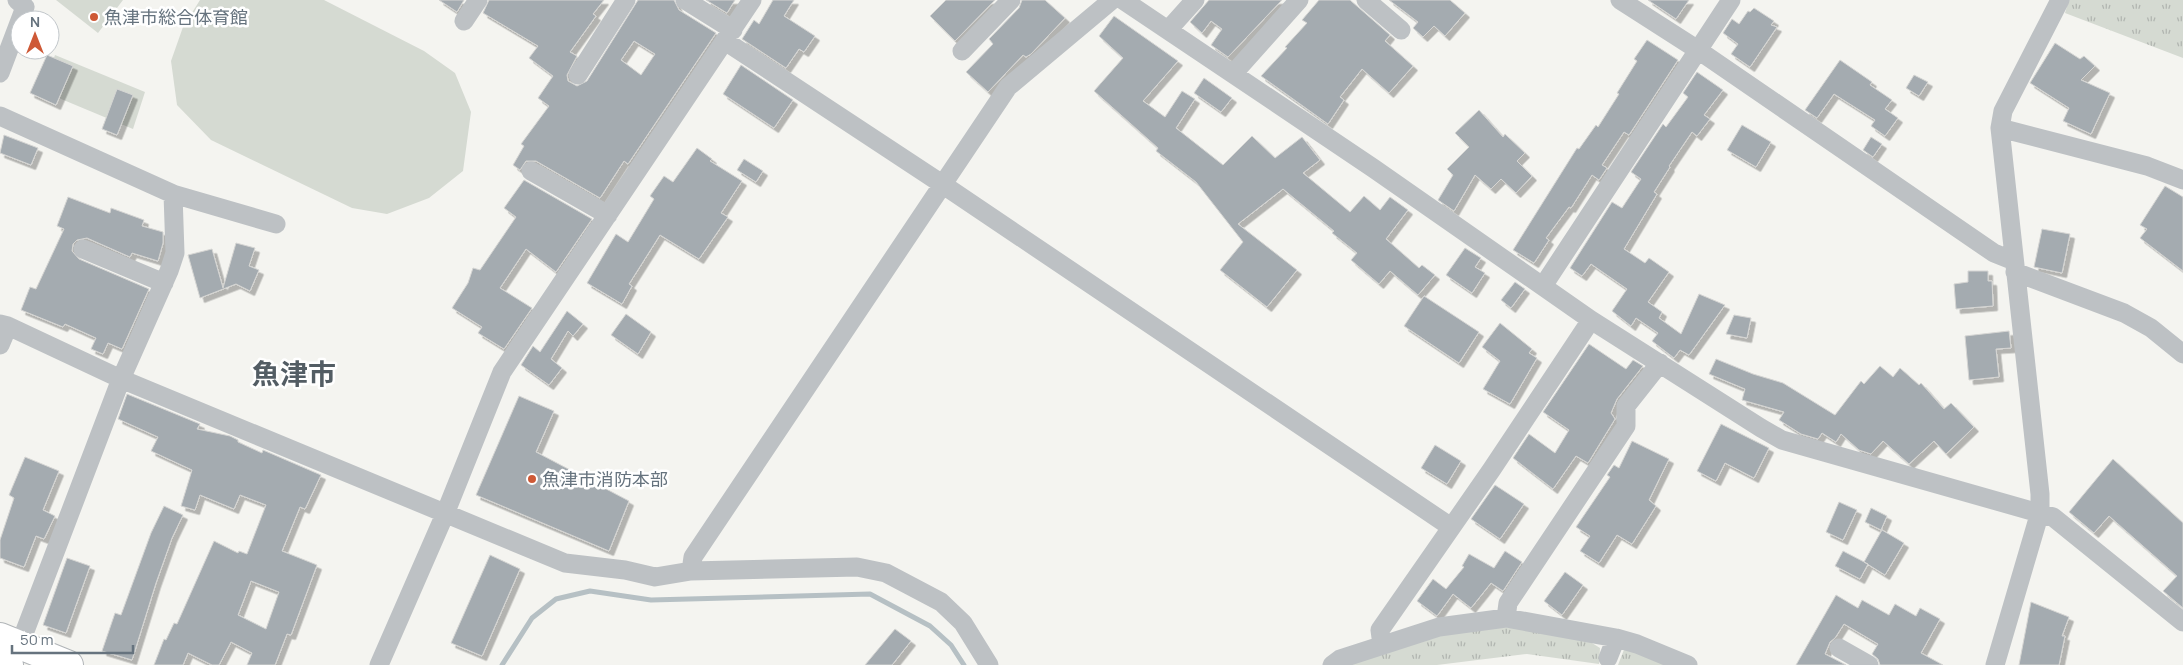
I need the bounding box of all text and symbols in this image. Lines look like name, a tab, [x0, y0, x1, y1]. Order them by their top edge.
place label: 魚津市総合体育館	[104, 5, 248, 29]
north arrow	[10, 10, 60, 60]
marker: 魚津市総合体育館	[88, 11, 100, 23]
text: N	[30, 12, 40, 31]
district label: 魚津市	[252, 354, 336, 392]
place label: 魚津市消防本部	[542, 467, 668, 491]
marker: 魚津市消防本部	[526, 473, 538, 485]
scale bar	[12, 622, 134, 654]
text: 50 m	[20, 629, 54, 650]

